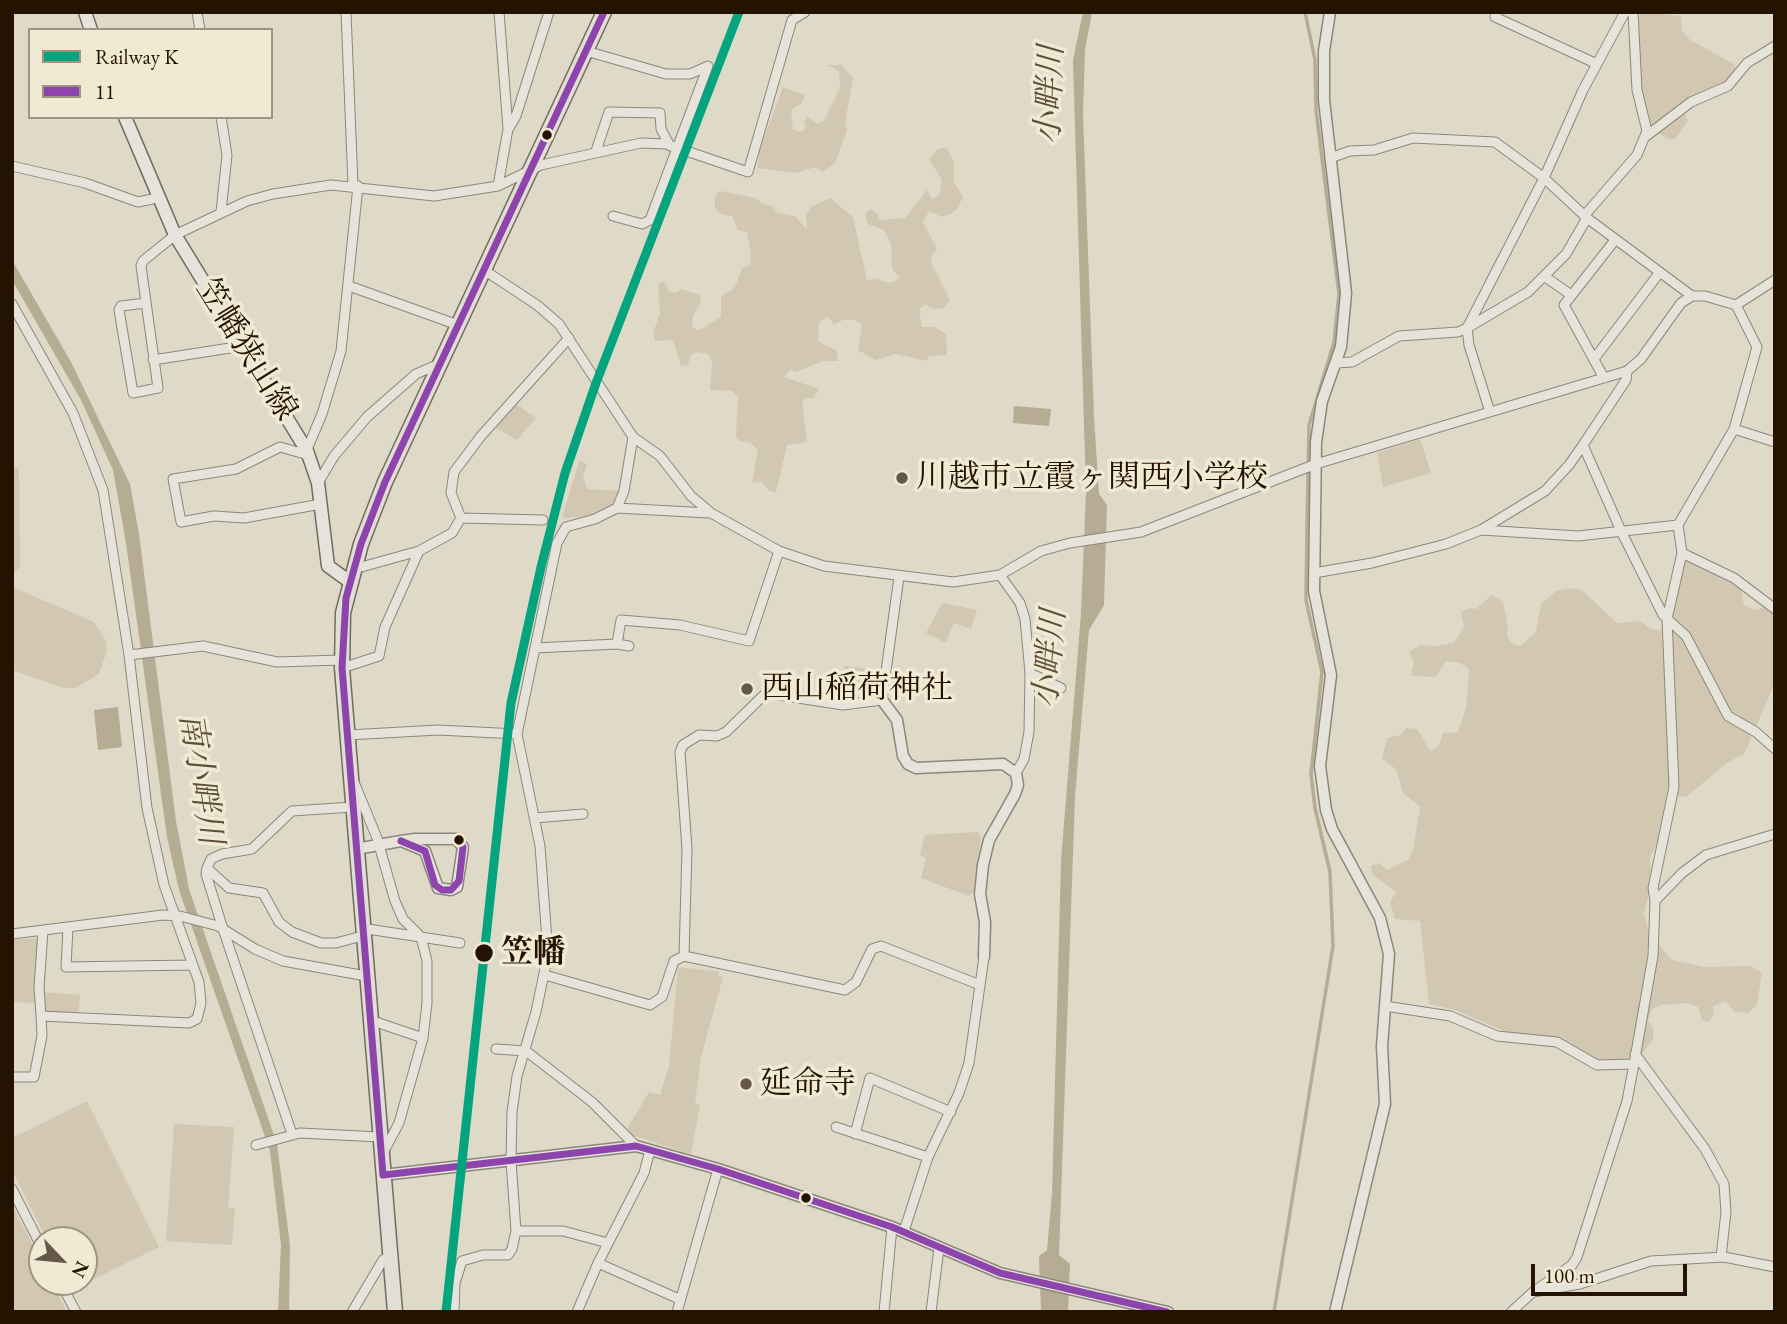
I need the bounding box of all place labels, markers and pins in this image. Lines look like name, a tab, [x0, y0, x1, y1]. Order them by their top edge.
unlabelled marker	[540, 128, 554, 142]
place label: 川越市立霞ヶ関西小学校	[916, 459, 1268, 497]
marker: 川越市立霞ヶ関西小学校	[894, 470, 910, 486]
place label: 西山稲荷神社	[761, 670, 953, 708]
marker: 西山稲荷神社	[739, 681, 755, 697]
unlabelled marker	[452, 833, 466, 847]
place label: 笠幡	[501, 934, 565, 972]
marker: 笠幡	[473, 942, 495, 964]
place label: 延命寺	[760, 1065, 856, 1103]
marker: 延命寺	[738, 1076, 754, 1092]
unlabelled marker	[799, 1191, 813, 1205]

